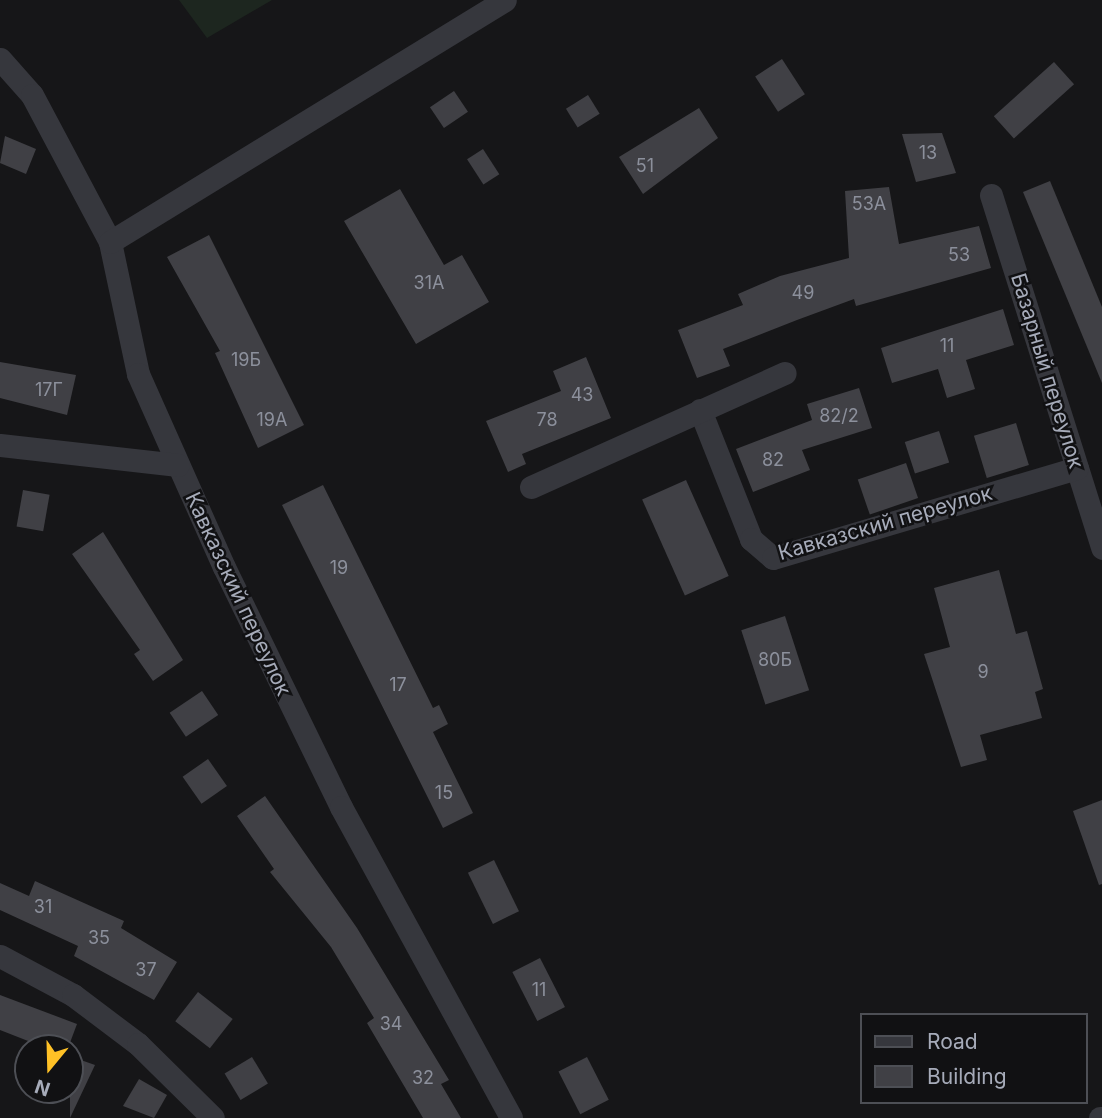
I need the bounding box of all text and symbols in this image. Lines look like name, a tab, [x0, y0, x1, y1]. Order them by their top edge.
house number: 13	[919, 142, 937, 164]
house number: 51	[636, 155, 654, 177]
house number: 53А	[852, 193, 886, 215]
house number: 53	[948, 244, 970, 266]
street label: Базарный переулок	[1005, 270, 1089, 472]
house number: 31А	[414, 272, 444, 294]
house number: 49	[792, 282, 814, 304]
house number: 11	[940, 335, 954, 357]
house number: 19Б	[231, 349, 261, 371]
house number: 17Г	[35, 379, 63, 401]
house number: 43	[571, 384, 593, 406]
house number: 82/2	[819, 405, 859, 427]
house number: 19А	[257, 409, 287, 431]
house number: 78	[536, 409, 558, 431]
house number: 82	[762, 449, 784, 471]
street label: Кавказский переулок	[775, 480, 995, 566]
street label: Кавказский переулок	[180, 488, 296, 700]
house number: 19	[330, 557, 348, 579]
house number: 80Б	[758, 649, 792, 671]
house number: 9	[977, 661, 989, 683]
house number: 17	[389, 674, 407, 696]
house number: 15	[435, 782, 453, 804]
house number: 31	[34, 896, 52, 918]
house number: 35	[88, 927, 110, 949]
house number: 37	[135, 959, 157, 981]
house number: 11	[532, 979, 546, 1001]
house number: 34	[380, 1013, 402, 1035]
legend	[860, 1013, 1088, 1104]
text: Road	[927, 1029, 978, 1054]
north arrow	[14, 1034, 84, 1104]
text: Building	[927, 1064, 1007, 1089]
house number: 32	[412, 1067, 434, 1089]
text: N	[32, 1074, 53, 1101]

